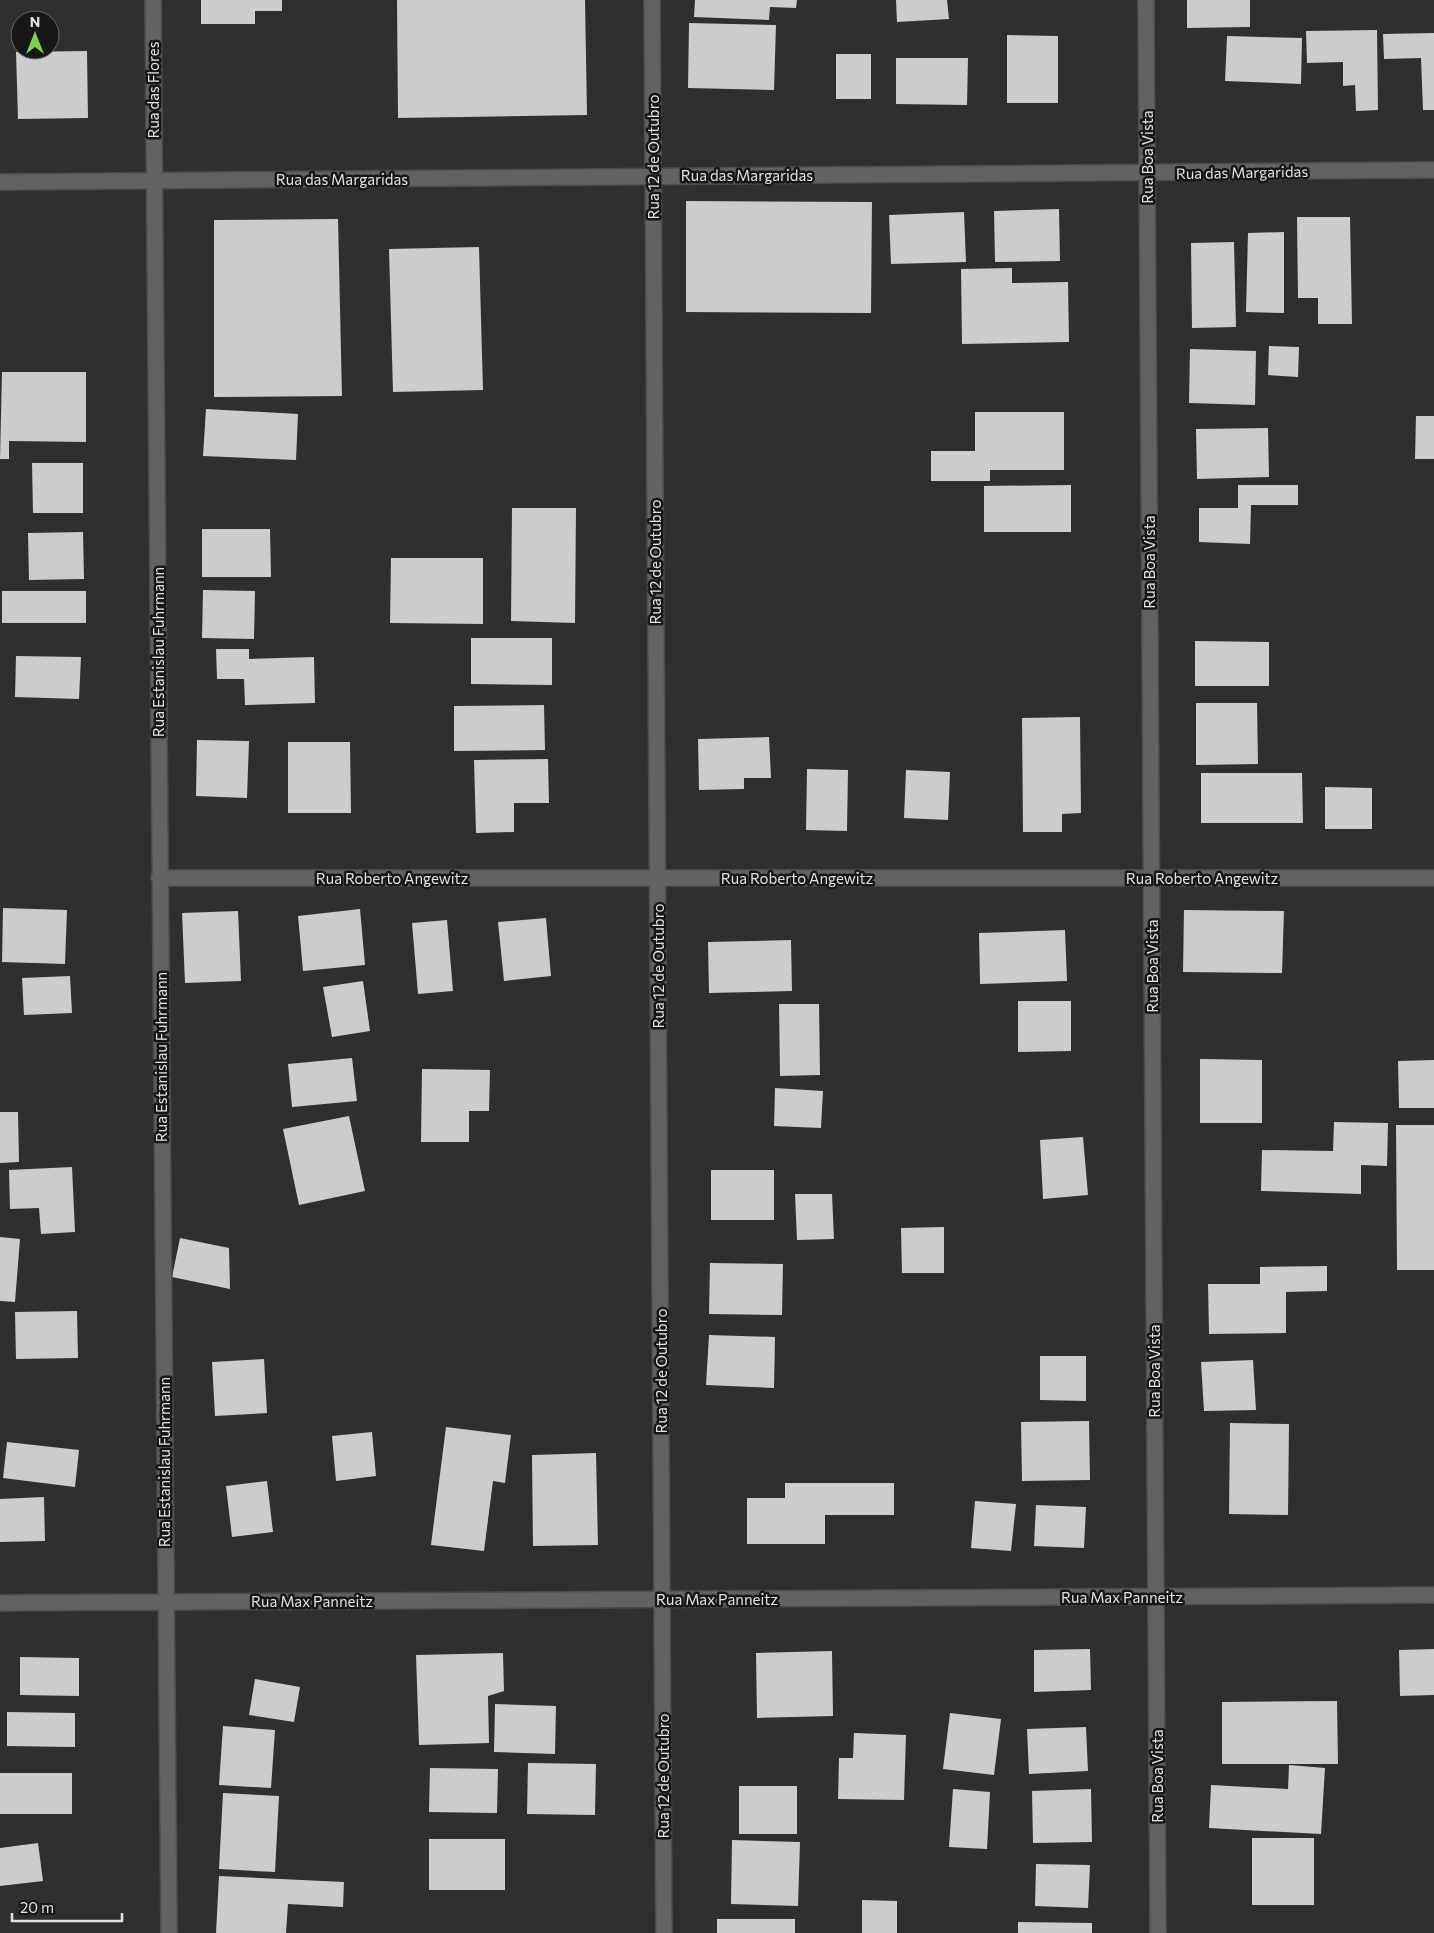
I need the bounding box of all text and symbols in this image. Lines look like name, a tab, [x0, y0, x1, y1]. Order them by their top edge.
north arrow	[10, 10, 60, 60]
text: N	[30, 13, 40, 30]
street label: Rua das Flores	[144, 41, 162, 139]
street label: Rua 12 de Outubro	[644, 95, 662, 219]
street label: Rua Boa Vista	[1138, 110, 1156, 204]
street label: Rua das Margaridas	[1176, 162, 1308, 182]
street label: Rua das Margaridas	[681, 166, 813, 184]
street label: Rua das Margaridas	[276, 170, 408, 188]
street label: Rua 12 de Outubro	[646, 500, 664, 624]
street label: Rua Boa Vista	[1140, 515, 1158, 609]
street label: Rua Estanislau Fuhrmann	[149, 567, 167, 737]
street label: Rua Roberto Angewitz	[316, 869, 468, 887]
street label: Rua Roberto Angewitz	[721, 869, 873, 887]
street label: Rua Roberto Angewitz	[1126, 869, 1278, 887]
street label: Rua 12 de Outubro	[649, 904, 667, 1028]
street label: Rua Boa Vista	[1143, 919, 1161, 1013]
street label: Rua Estanislau Fuhrmann	[152, 972, 170, 1142]
street label: Rua 12 de Outubro	[652, 1309, 670, 1433]
street label: Rua Boa Vista	[1145, 1324, 1163, 1418]
street label: Rua Estanislau Fuhrmann	[155, 1377, 173, 1547]
street label: Rua Max Panneitz	[1061, 1588, 1183, 1606]
street label: Rua Max Panneitz	[656, 1590, 778, 1608]
street label: Rua Max Panneitz	[251, 1592, 373, 1610]
street label: Rua 12 de Outubro	[654, 1714, 672, 1838]
street label: Rua Boa Vista	[1148, 1729, 1166, 1823]
scale bar	[12, 1890, 122, 1922]
text: 20 m	[20, 1898, 54, 1916]

